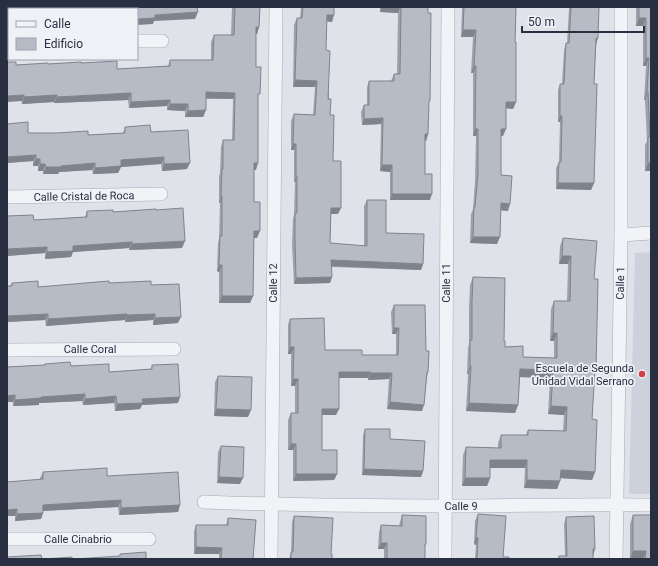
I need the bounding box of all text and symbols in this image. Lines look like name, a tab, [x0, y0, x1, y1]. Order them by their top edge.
legend	[8, 8, 138, 60]
scale bar	[522, 8, 644, 34]
text: 50 m	[528, 15, 555, 29]
text: Calle	[44, 17, 71, 31]
text: Edificio	[44, 37, 83, 51]
street label: Calle Cristal de Roca	[33, 189, 135, 204]
street label: Calle 12	[267, 263, 280, 303]
street label: Calle 11	[440, 263, 453, 303]
street label: Calle 1	[614, 266, 627, 300]
street label: Calle Coral	[64, 343, 116, 356]
place label: Escuela de Segunda Unidad Vidal Serrano	[532, 362, 634, 388]
marker: Escuela de Segunda Unidad Vidal Serrano	[637, 369, 647, 379]
street label: Calle 9	[444, 500, 478, 513]
street label: Calle Cinabrio	[44, 533, 112, 546]

